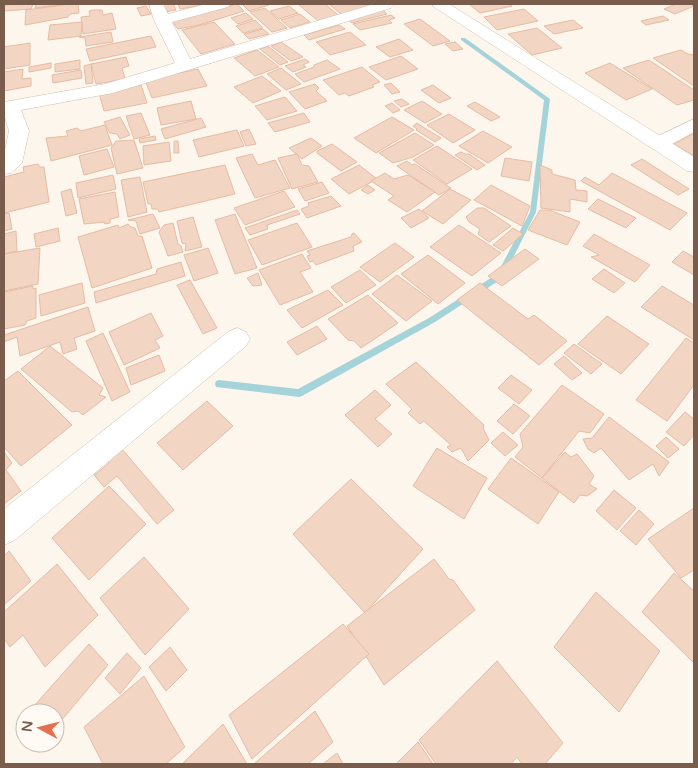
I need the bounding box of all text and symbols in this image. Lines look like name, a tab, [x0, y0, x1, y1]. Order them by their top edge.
north arrow	[15, 703, 65, 753]
text: N	[18, 720, 37, 733]

